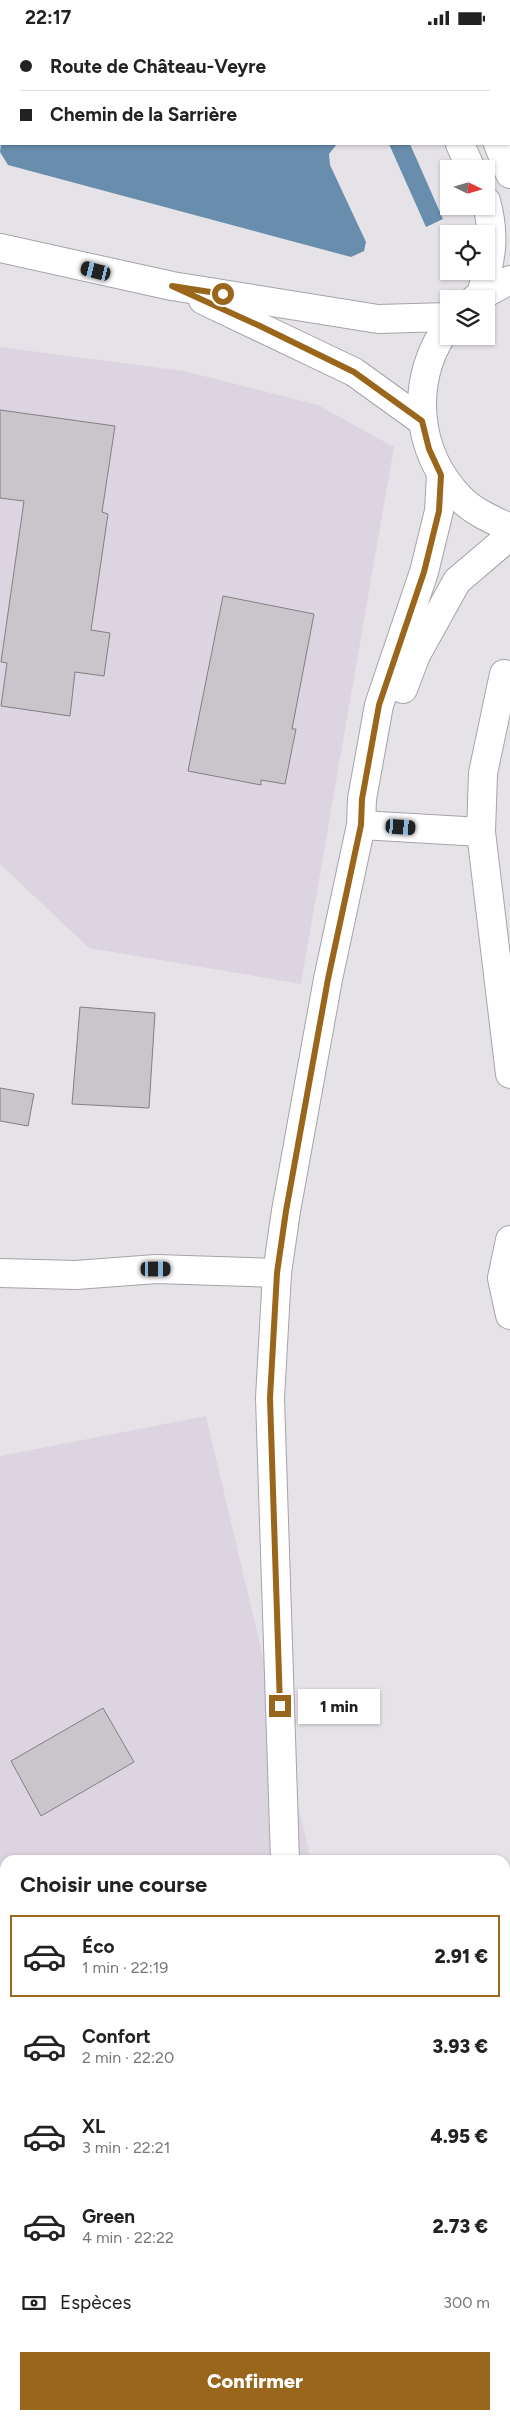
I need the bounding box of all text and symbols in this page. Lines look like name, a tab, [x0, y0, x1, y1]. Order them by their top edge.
text: 22:17	[25, 6, 71, 29]
text: Route de Château-Veyre	[50, 55, 266, 78]
text: Chemin de la Sarrière	[50, 103, 237, 126]
north arrow	[440, 160, 495, 215]
map controls	[440, 160, 495, 345]
button: locate	[440, 225, 495, 280]
car	[79, 260, 112, 282]
route start	[212, 283, 234, 305]
button: layers	[440, 290, 495, 345]
car	[385, 818, 416, 836]
car	[141, 1262, 171, 1277]
callout: 1 min	[298, 1689, 380, 1723]
route end	[269, 1695, 291, 1717]
text: 1 min	[320, 1697, 358, 1716]
text: Choisir une course	[20, 1871, 207, 1898]
icon: car	[22, 1934, 67, 1979]
text: Éco	[82, 1935, 115, 1958]
text: 2.91 €	[435, 1945, 488, 1968]
text: 1 min · 22:19	[82, 1958, 168, 1977]
icon: car	[22, 2024, 67, 2069]
text: Confort	[82, 2025, 151, 2048]
text: 3.93 €	[433, 2035, 488, 2058]
text: 2 min · 22:20	[82, 2048, 174, 2067]
icon: car	[22, 2114, 67, 2159]
text: XL	[82, 2115, 105, 2138]
text: 4.95 €	[431, 2125, 488, 2148]
text: 3 min · 22:21	[82, 2138, 170, 2157]
icon: car	[22, 2204, 67, 2249]
text: Green	[82, 2205, 135, 2228]
text: 2.73 €	[432, 2215, 488, 2238]
text: 4 min · 22:22	[82, 2228, 174, 2247]
icon: cash	[20, 2289, 48, 2317]
text: Espèces	[60, 2291, 131, 2314]
text: 300 m	[443, 2293, 490, 2312]
button: Confirmer	[20, 2352, 490, 2410]

